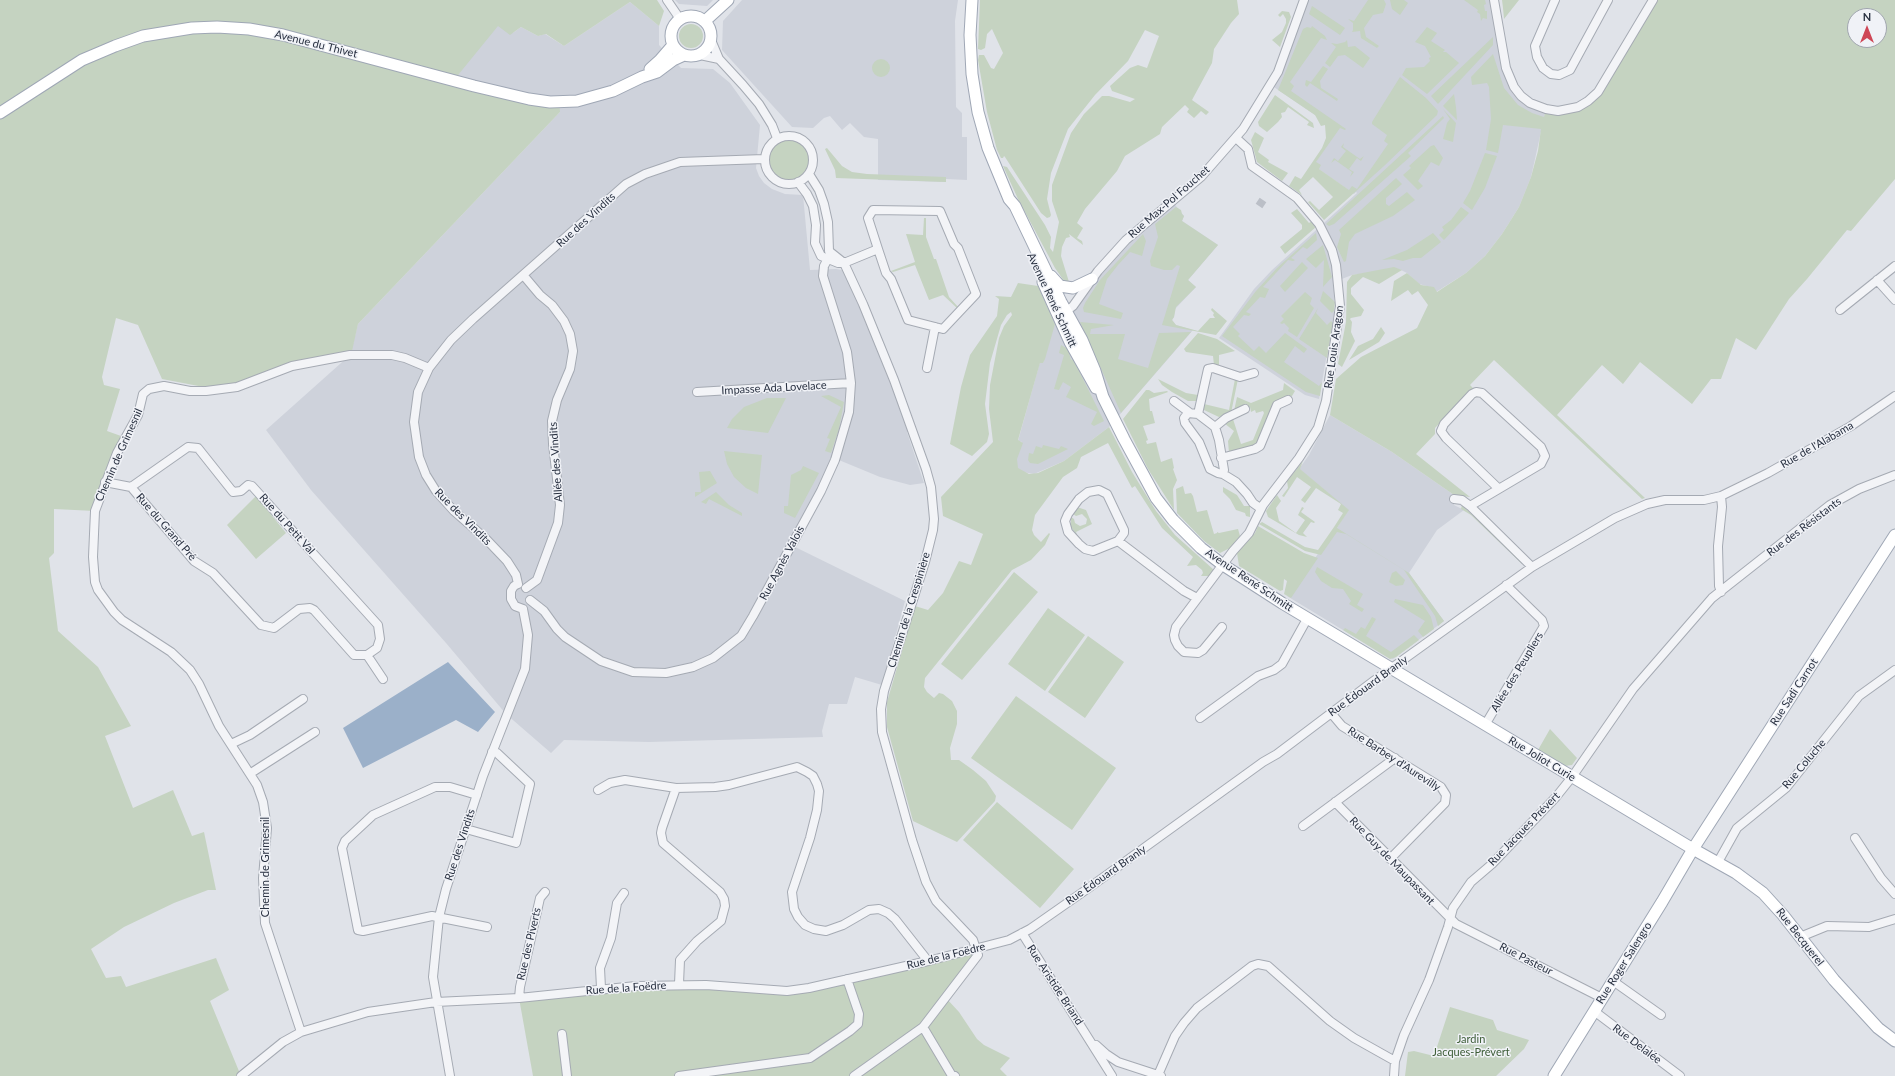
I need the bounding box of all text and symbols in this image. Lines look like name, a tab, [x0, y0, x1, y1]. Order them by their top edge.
north arrow	[1847, 8, 1887, 48]
text: N	[1863, 10, 1871, 23]
street label: Avenue du Thivet	[273, 27, 359, 61]
street label: Rue Max-Pol Fouchet	[1126, 163, 1212, 241]
street label: Rue des Vindits	[554, 190, 618, 250]
street label: Avenue René Schmitt	[1024, 251, 1080, 349]
street label: Rue Louis Aragon	[1322, 304, 1346, 390]
street label: Impasse Ada Lovelace	[721, 379, 827, 397]
street label: Chemin de Grimesnil	[93, 406, 145, 504]
street label: Rue de l'Alabama	[1778, 419, 1856, 471]
street label: Allée des Vindits	[547, 421, 565, 503]
street label: Rue des Vindits	[432, 486, 494, 548]
street label: Rue du Grand Pré	[133, 491, 199, 563]
street label: Rue du Petit Val	[256, 491, 318, 557]
street label: Rue des Résistants	[1764, 495, 1844, 559]
street label: Rue Agnès Valois	[757, 523, 807, 603]
street label: Avenue René Schmitt	[1203, 546, 1295, 614]
street label: Chemin de la Crespinière	[885, 551, 933, 669]
street label: Allée des Peupliers	[1488, 630, 1546, 714]
street label: Rue Édouard Branly	[1326, 653, 1410, 719]
street label: Rue Sadi Carnot	[1767, 656, 1821, 728]
street label: Rue Barbey d'Aurevilly	[1345, 724, 1443, 794]
street label: Rue Joliot Curie	[1506, 734, 1578, 784]
street label: Rue Coluche	[1779, 736, 1829, 792]
street label: Rue Jacques Prévert	[1485, 789, 1563, 869]
street label: Rue des Vindits	[442, 807, 478, 883]
street label: Rue Guy de Maupassant	[1347, 814, 1437, 908]
street label: Chemin de Grimesnil	[258, 817, 272, 917]
street label: Rue Édouard Branly	[1063, 842, 1149, 908]
street label: Rue Becquerel	[1773, 905, 1827, 969]
street label: Rue des Piverts	[514, 906, 544, 982]
street label: Rue Roger Salengro	[1593, 920, 1655, 1006]
street label: Rue de la Foëdre	[905, 940, 987, 972]
street label: Rue Pasteur	[1497, 940, 1555, 978]
street label: Rue Aristide Briand	[1024, 942, 1086, 1028]
street label: Rue de la Foëdre	[585, 979, 667, 997]
street label: Rue Delalée	[1610, 1021, 1664, 1067]
park label: Jardin Jacques-Prévert	[1432, 1032, 1510, 1058]

